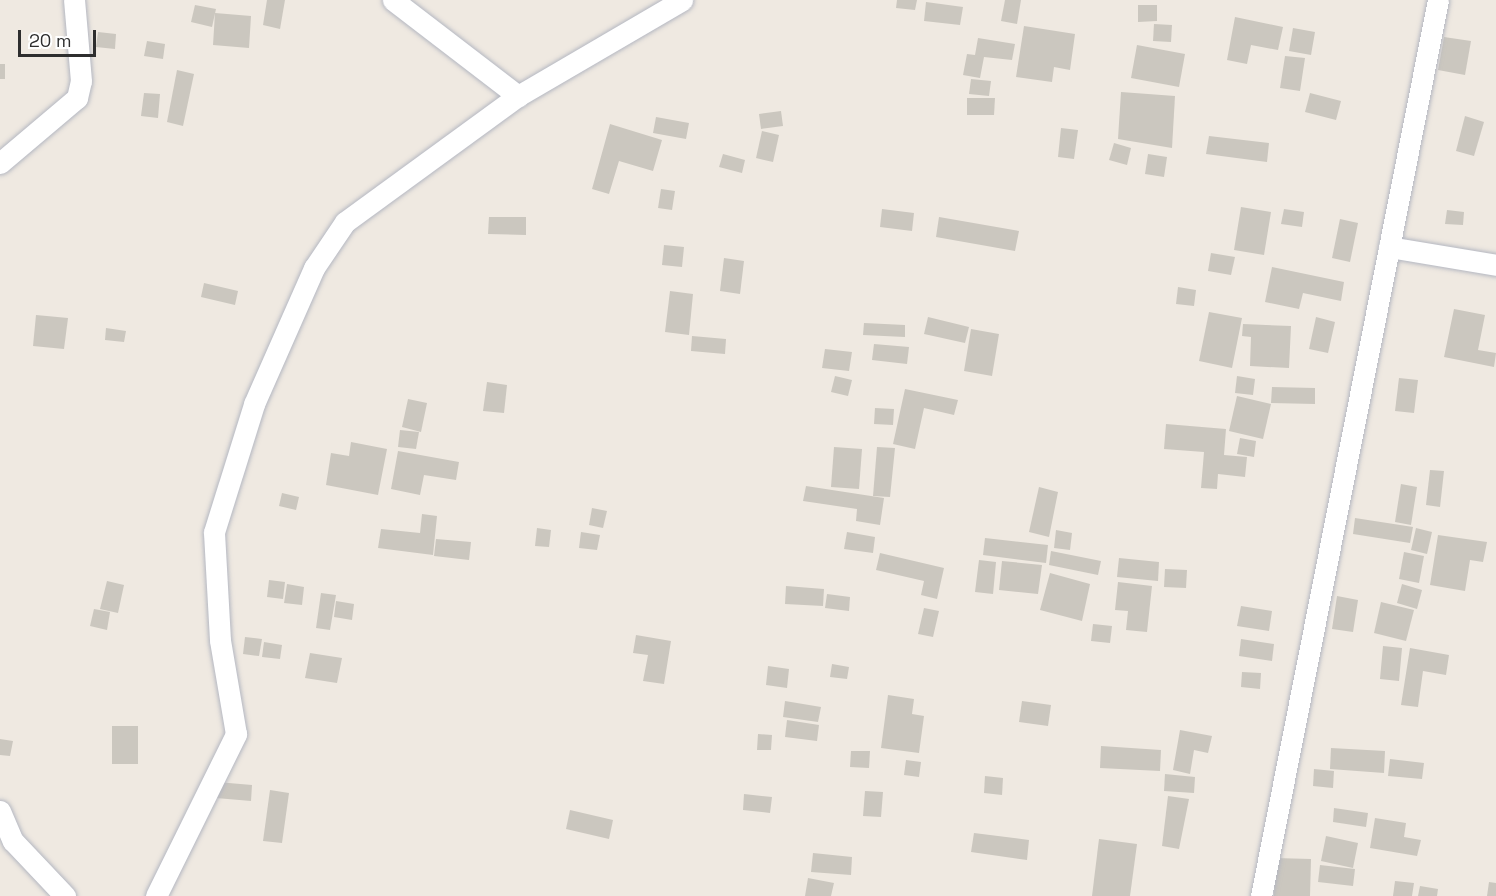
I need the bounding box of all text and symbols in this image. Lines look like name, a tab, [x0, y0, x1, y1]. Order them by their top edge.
scale bar	[21, 18, 99, 56]
text: 20 m	[29, 29, 72, 52]

